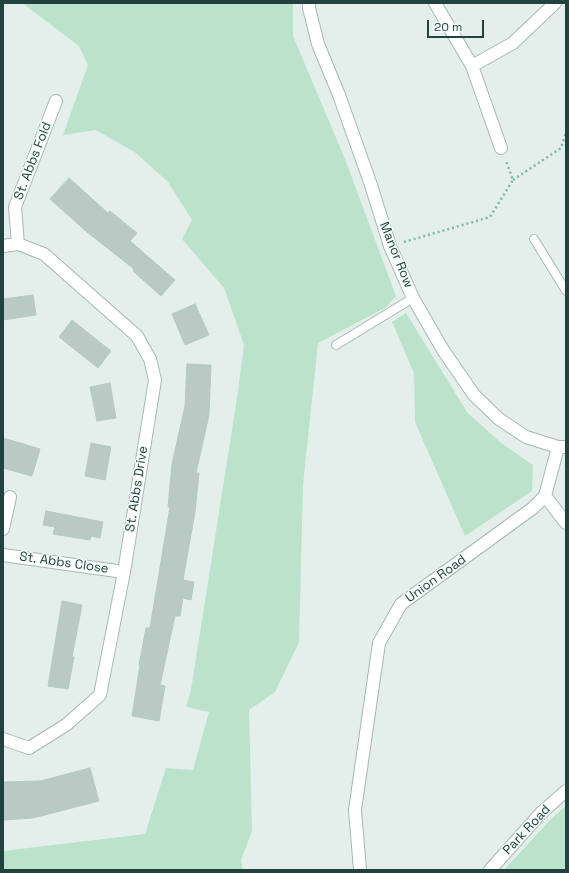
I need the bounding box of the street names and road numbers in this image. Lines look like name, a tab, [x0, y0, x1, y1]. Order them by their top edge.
street label: St. Abbs Fold	[11, 120, 55, 202]
street label: Manor Row	[376, 220, 416, 290]
street label: St. Abbs Drive	[123, 445, 151, 533]
street label: St. Abbs Close	[18, 549, 110, 577]
street label: Union Road	[403, 552, 469, 606]
street label: Park Road	[500, 802, 554, 858]

